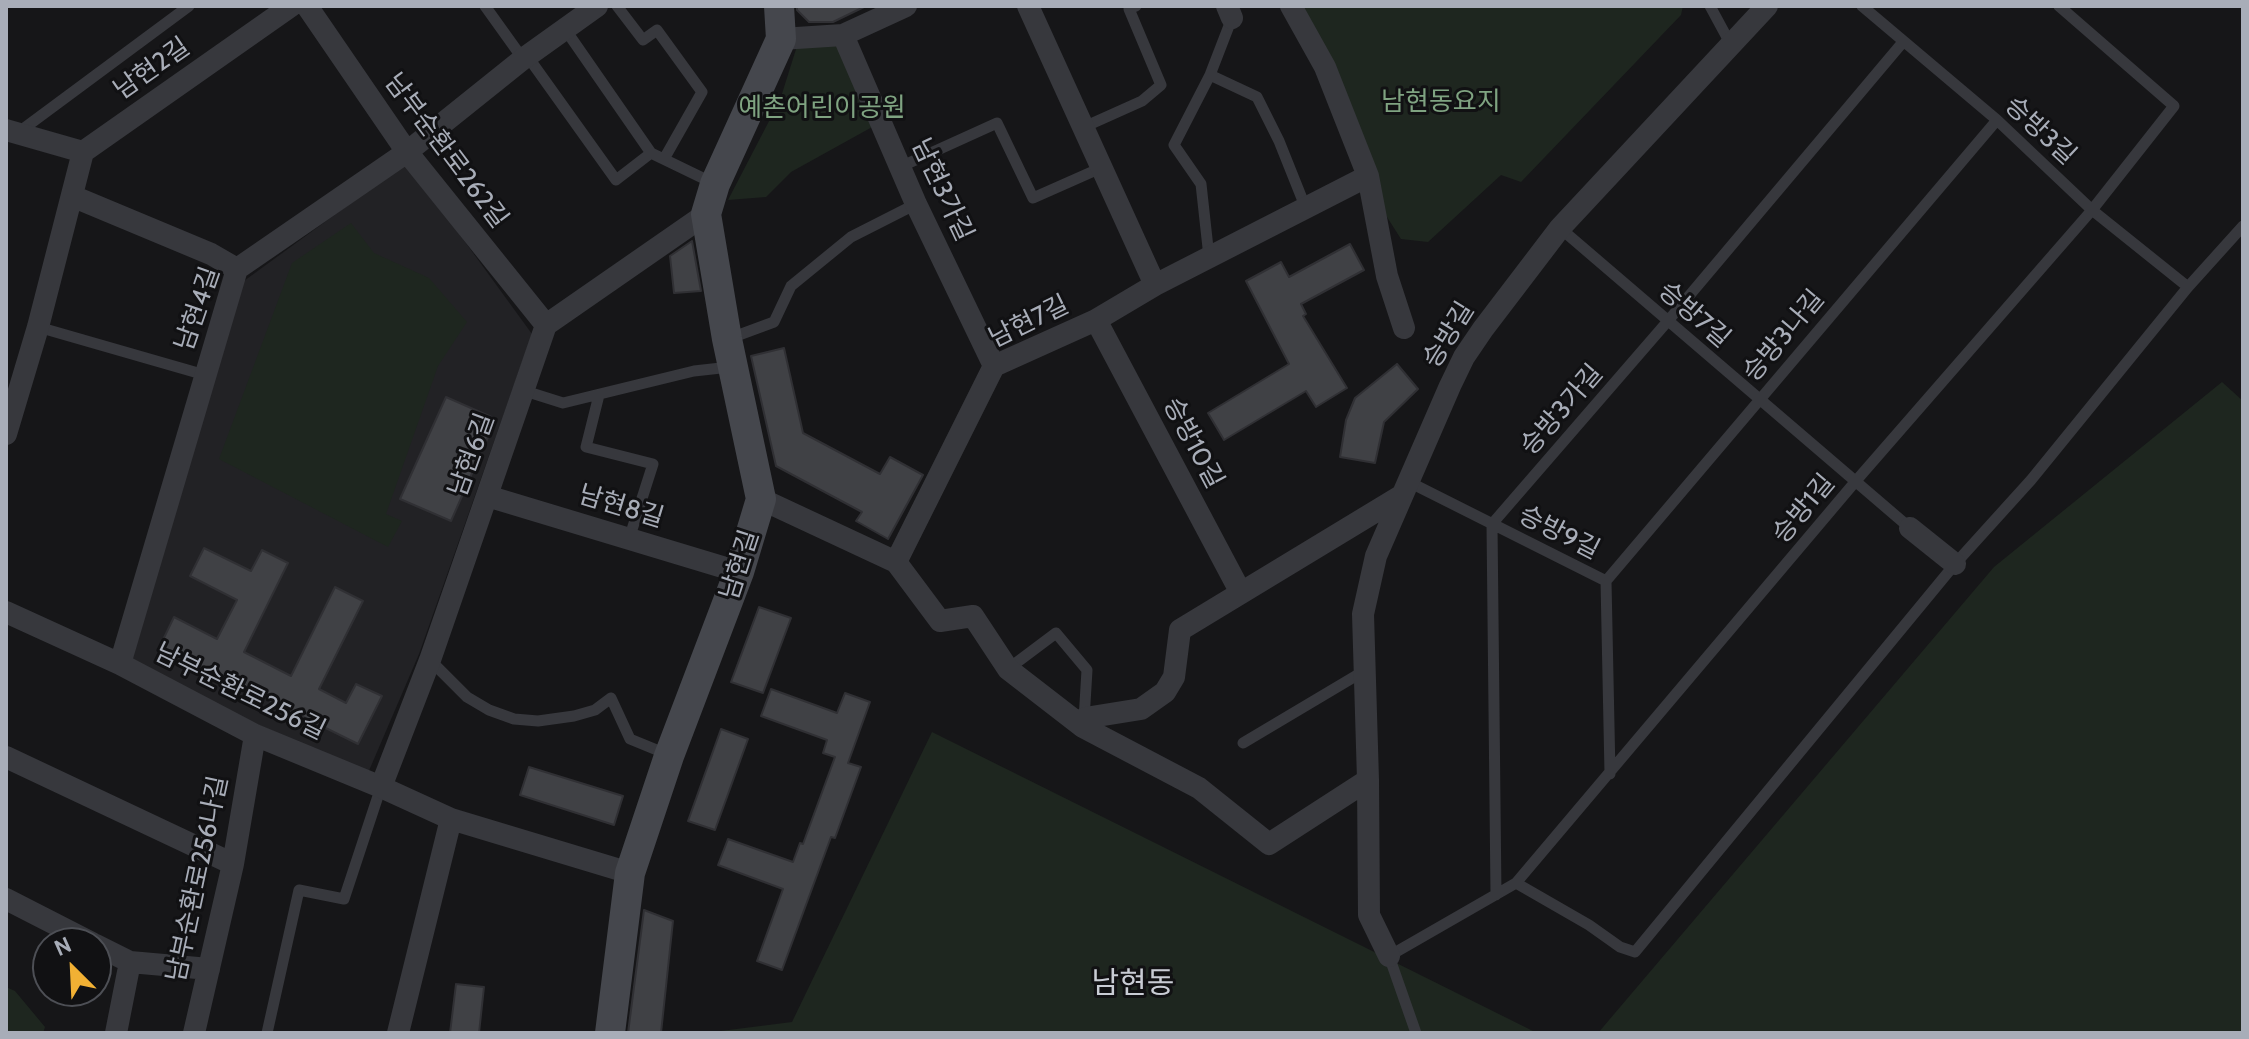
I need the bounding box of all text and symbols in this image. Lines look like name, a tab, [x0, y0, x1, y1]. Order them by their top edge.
street label: 남현2길	[108, 32, 196, 106]
street label: 남부순환로262길	[378, 68, 514, 234]
park label: 남현동요지	[1381, 86, 1501, 118]
street label: 승방3길	[1998, 90, 2082, 172]
park label: 예촌어린이공원	[738, 92, 906, 124]
street label: 남현3가길	[905, 134, 979, 246]
street label: 남현4길	[169, 263, 227, 355]
street label: 승방7길	[1652, 275, 1736, 355]
street label: 승방3나길	[1737, 284, 1831, 388]
street label: 남현7길	[984, 289, 1074, 355]
street label: 승방길	[1417, 296, 1481, 374]
street label: 승방3가길	[1514, 358, 1610, 462]
street label: 승방10길	[1156, 392, 1230, 494]
street label: 남현6길	[443, 409, 501, 501]
street label: 승방1길	[1766, 468, 1842, 550]
street label: 남현8길	[575, 479, 667, 535]
street label: 승방9길	[1513, 499, 1605, 567]
street label: 남현길	[714, 526, 766, 604]
street label: 남부순환로256길	[150, 637, 330, 747]
street label: 남부순환로256나길	[161, 773, 235, 985]
north arrow	[32, 927, 112, 1007]
text: N	[50, 931, 75, 962]
district label: 남현동	[1092, 966, 1174, 1002]

